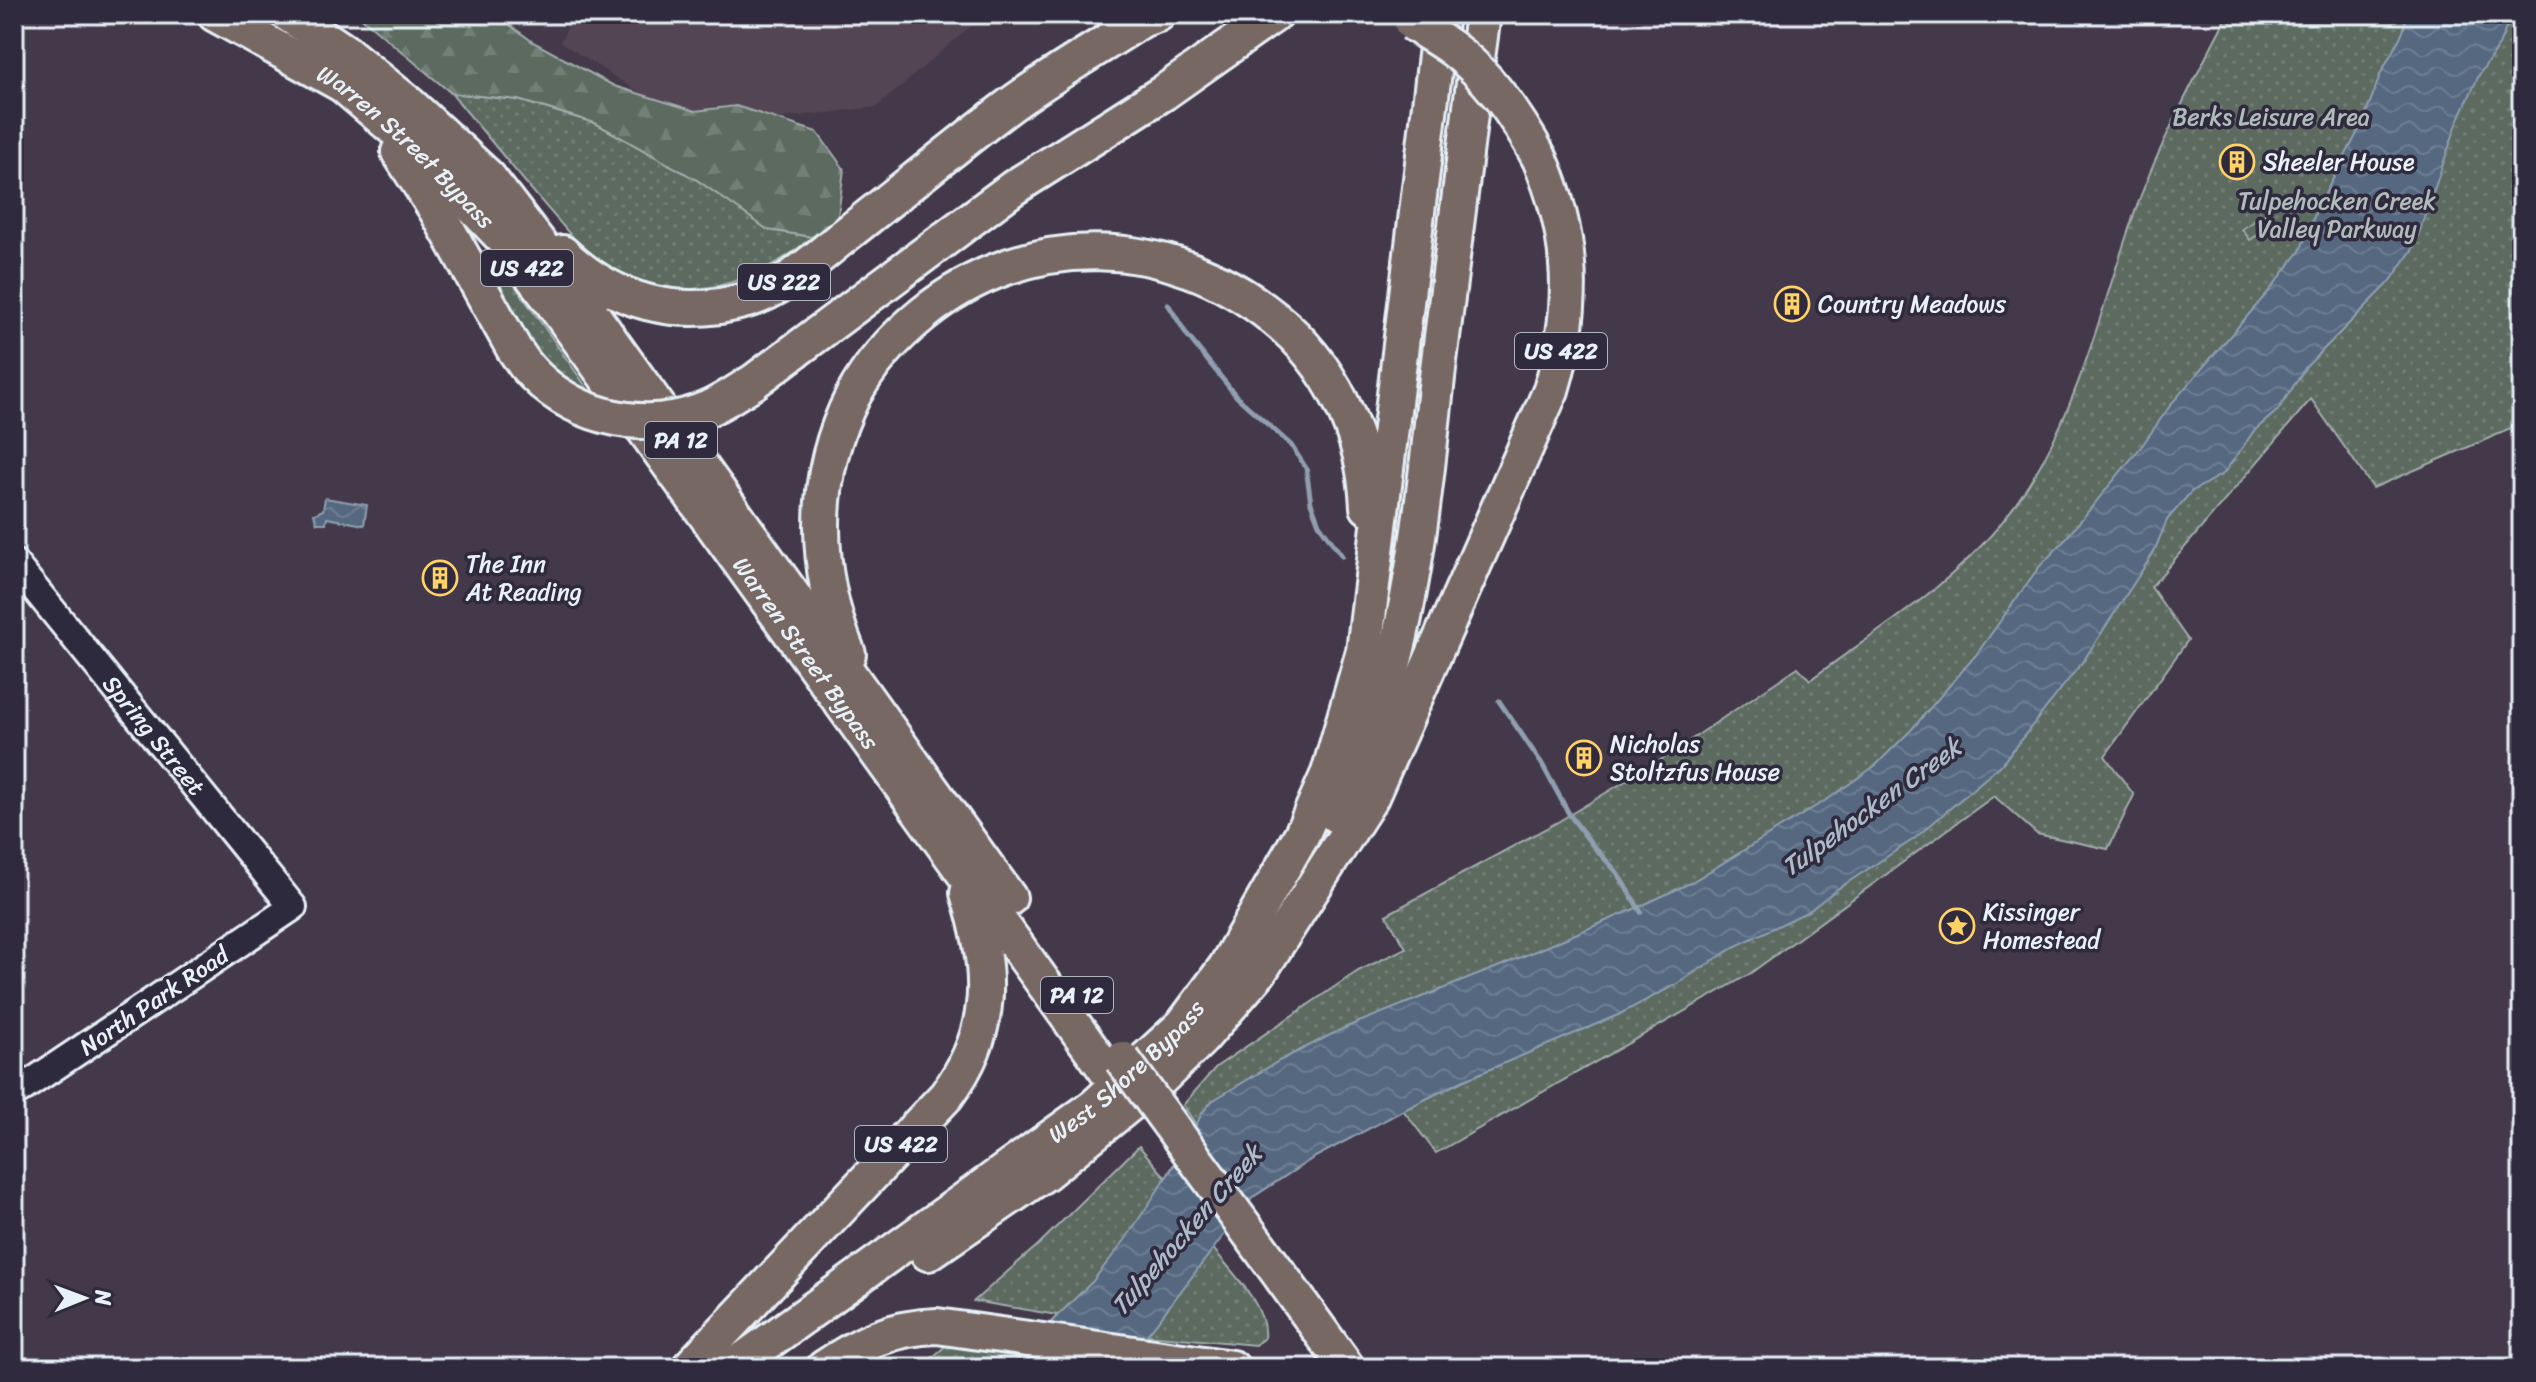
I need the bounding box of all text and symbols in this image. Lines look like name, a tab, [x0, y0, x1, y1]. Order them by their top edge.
street label: Warren Street Bypass	[309, 53, 506, 240]
park label: Berks Leisure Area	[2172, 96, 2370, 138]
place label: Sheeler House	[2263, 141, 2415, 183]
building icon: Sheeler House	[2218, 143, 2256, 181]
park label: Tulpehocken Creek Valley Parkway	[2238, 180, 2436, 250]
road number: US 422	[481, 250, 573, 286]
road number: US 222	[738, 264, 830, 300]
place label: Country Meadows	[1818, 283, 2007, 325]
building icon: Country Meadows	[1773, 285, 1811, 323]
road number: US 422	[1515, 333, 1607, 369]
road number: PA 12	[645, 422, 717, 458]
place label: The Inn At Reading	[465, 543, 582, 613]
street label: Warren Street Bypass	[721, 548, 891, 760]
building icon: The Inn At Reading	[421, 559, 459, 597]
street label: Spring Street	[91, 665, 216, 805]
place label: Nicholas Stoltzfus House	[1610, 723, 1780, 793]
water label: Tulpehocken Creek	[1771, 723, 1974, 889]
building icon: Nicholas Stoltzfus House	[1565, 739, 1603, 777]
place label: Kissinger Homestead	[1983, 891, 2102, 961]
place icon: Kissinger Homestead	[1938, 907, 1976, 945]
street label: North Park Road	[70, 934, 239, 1067]
road number: PA 12	[1041, 977, 1113, 1013]
street label: West Shore Bypass	[1039, 991, 1216, 1155]
road number: US 422	[855, 1126, 947, 1162]
water label: Tulpehocken Creek	[1098, 1131, 1276, 1326]
north arrow	[44, 1258, 124, 1338]
text: N	[84, 1289, 123, 1306]

